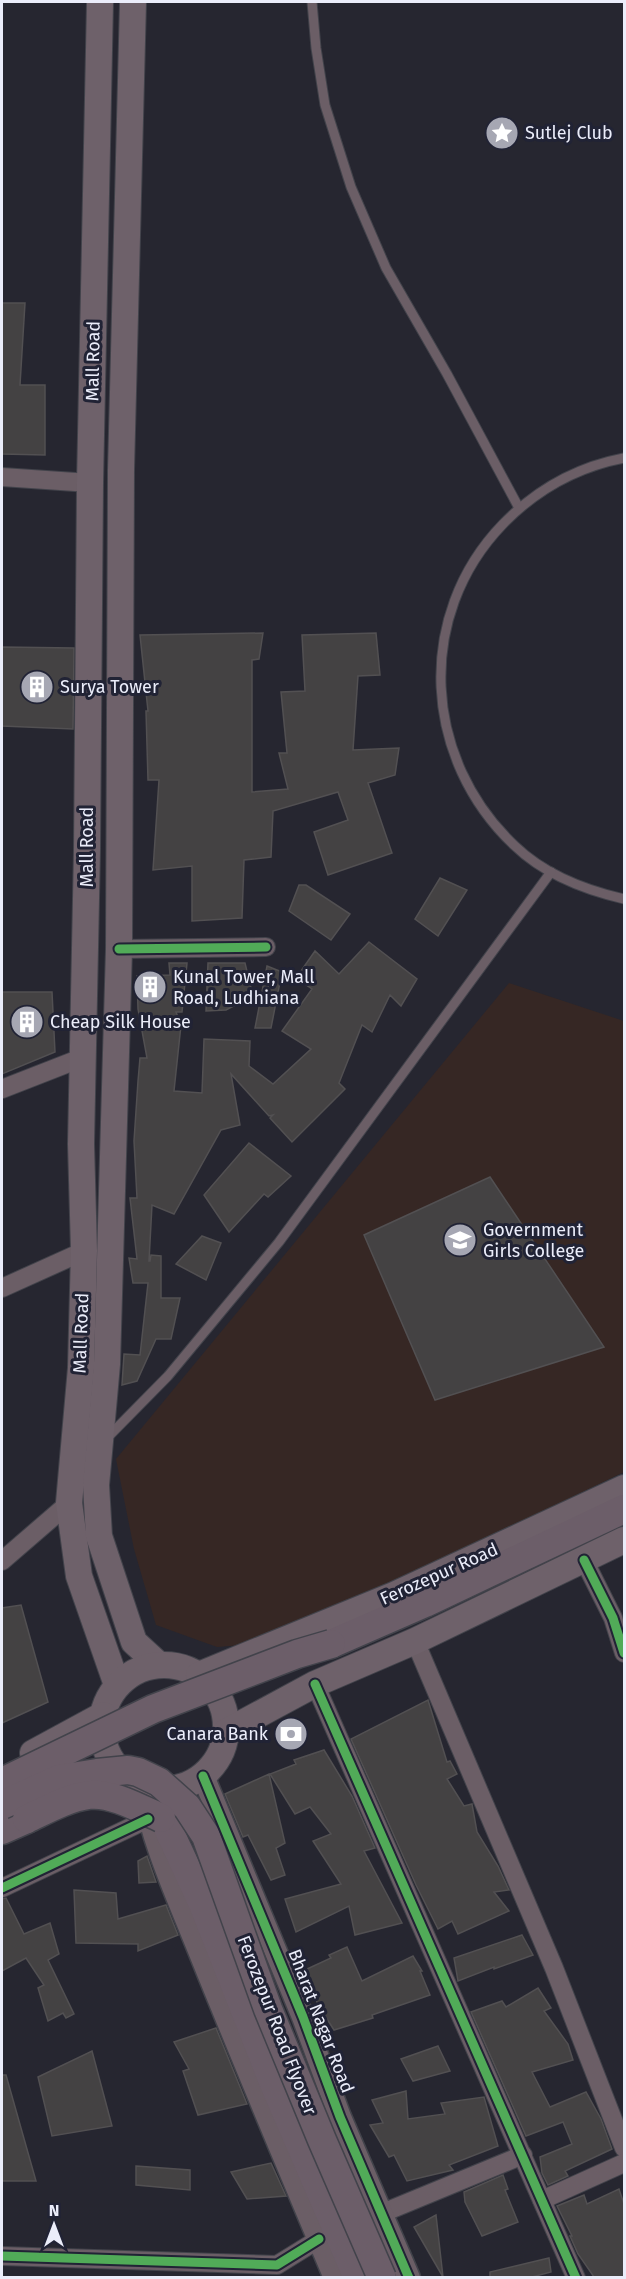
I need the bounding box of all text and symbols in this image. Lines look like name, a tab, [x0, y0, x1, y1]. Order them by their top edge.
place icon: Sutlej Club	[484, 115, 520, 151]
place label: Sutlej Club	[525, 122, 613, 144]
street label: Mall Road	[81, 321, 105, 401]
building icon: Surya Tower	[19, 669, 55, 705]
place label: Surya Tower	[60, 676, 159, 698]
street label: Mall Road	[76, 807, 98, 887]
place label: Kunal Tower, Mall Road, Ludhiana	[173, 966, 314, 1009]
building icon: Kunal Tower, Mall Road, Ludhiana	[132, 969, 168, 1005]
building icon: Cheap Silk House	[9, 1004, 45, 1040]
place label: Cheap Silk House	[50, 1011, 191, 1033]
place label: Government Girls College	[483, 1219, 584, 1262]
school or university icon: Government Girls College	[442, 1222, 478, 1258]
street label: Mall Road	[69, 1292, 93, 1374]
street label: Ferozepur Road	[377, 1538, 501, 1610]
bank icon: Canara Bank	[273, 1716, 309, 1752]
place label: Canara Bank	[167, 1723, 269, 1745]
street label: Ferozepur Road Flyover	[233, 1932, 321, 2118]
street label: Bharat Nagar Road	[283, 1946, 359, 2096]
north arrow	[24, 2195, 84, 2255]
text: N	[49, 2201, 59, 2220]

